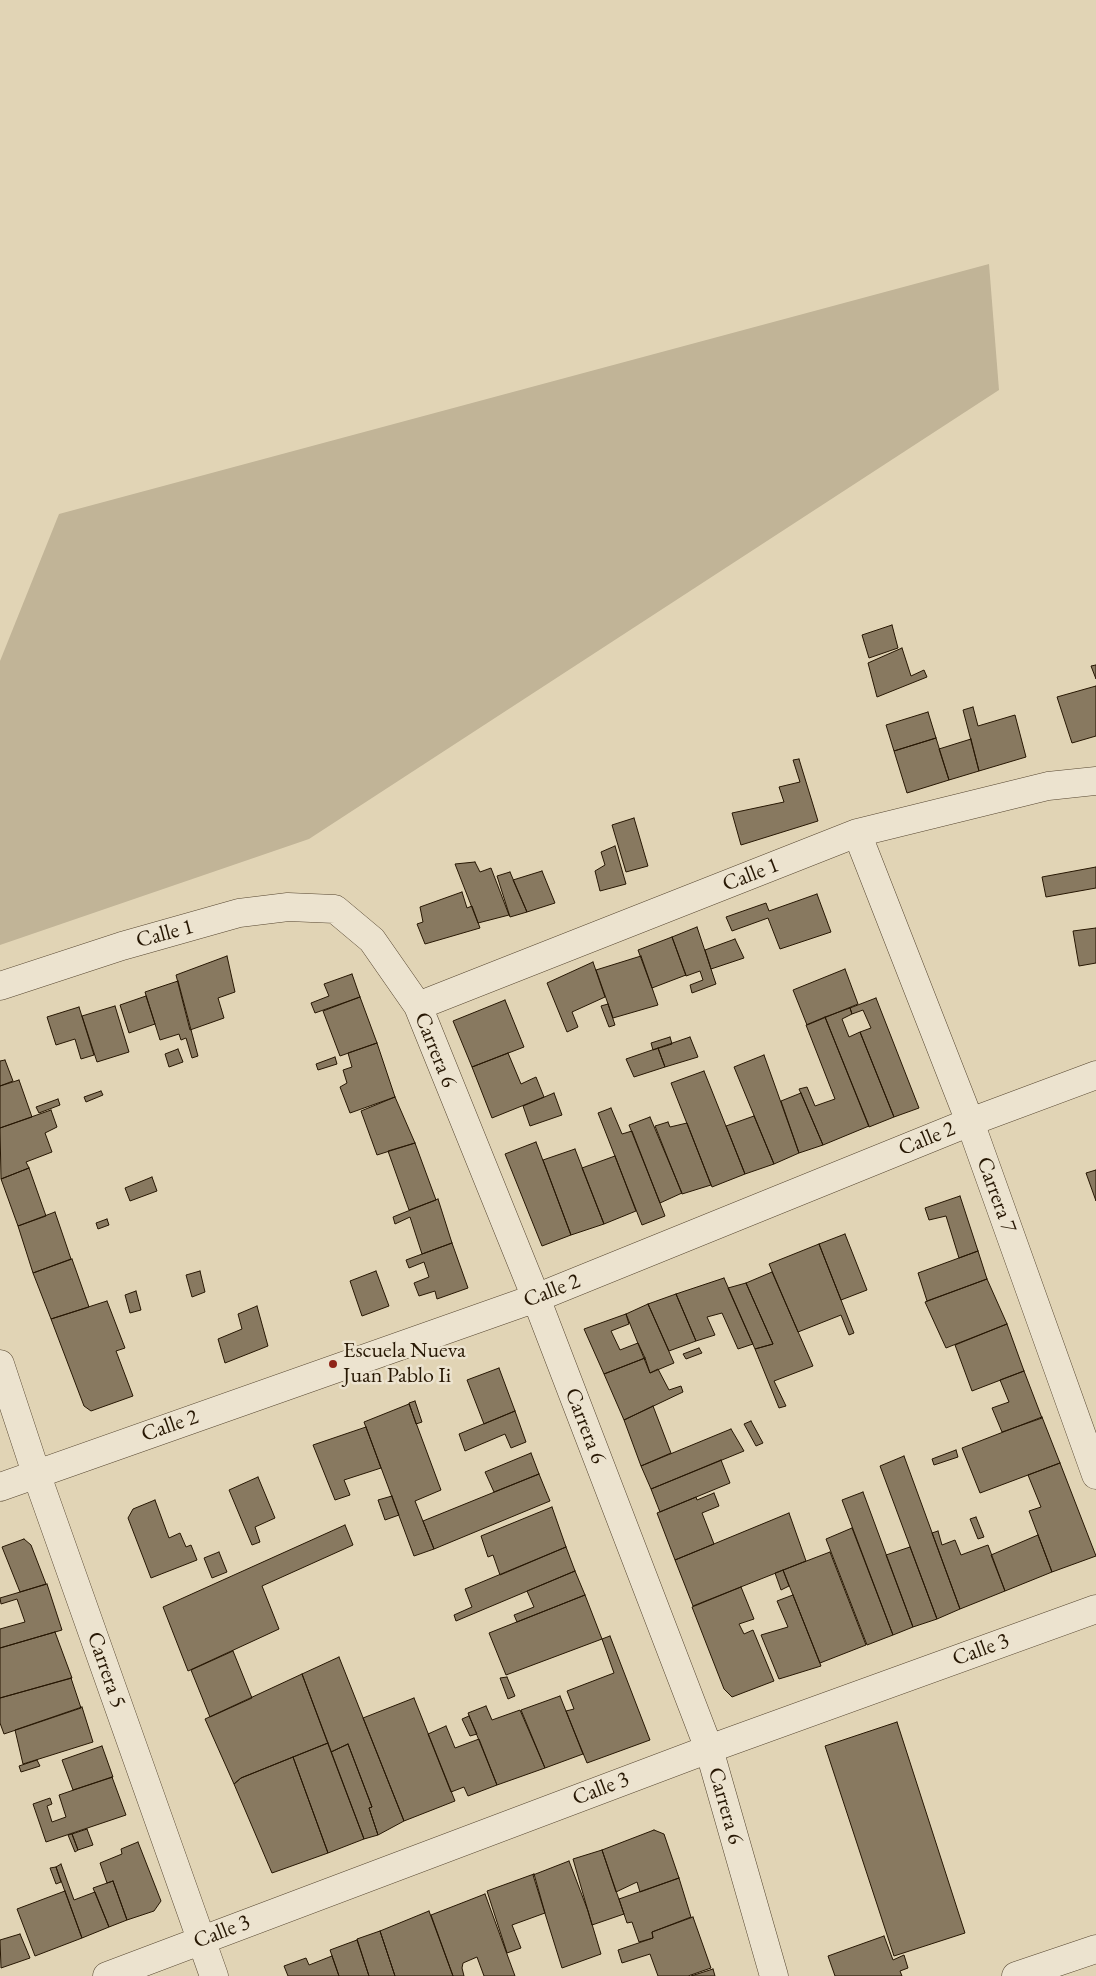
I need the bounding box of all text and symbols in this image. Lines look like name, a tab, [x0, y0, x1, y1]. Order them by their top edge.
street label: Calle 1	[719, 852, 783, 898]
street label: Calle 1	[133, 914, 197, 954]
street label: Carrera 6	[408, 1009, 462, 1091]
street label: Calle 2	[895, 1116, 959, 1162]
street label: Carrera 7	[970, 1153, 1022, 1237]
street label: Calle 2	[520, 1268, 584, 1314]
place label: Escuela Nueva Juan Pablo Ii	[343, 1338, 466, 1390]
marker: Escuela Nueva Juan Pablo Ii	[327, 1358, 339, 1370]
street label: Carrera 6	[559, 1385, 611, 1467]
street label: Calle 2	[138, 1404, 202, 1448]
street label: Carrera 5	[81, 1628, 131, 1712]
street label: Calle 3	[949, 1628, 1013, 1672]
street label: Carrera 6	[701, 1765, 749, 1847]
street label: Calle 3	[569, 1766, 633, 1812]
street label: Calle 3	[190, 1909, 254, 1955]

